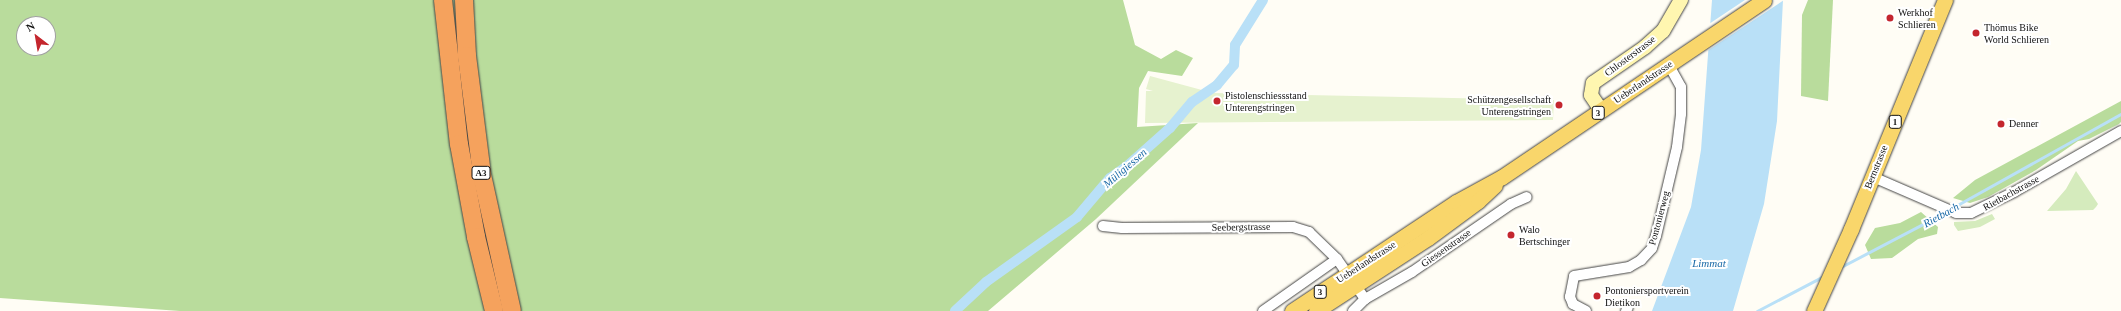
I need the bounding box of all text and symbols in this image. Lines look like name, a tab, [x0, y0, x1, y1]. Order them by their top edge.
place label: Werkhof Schlieren	[1898, 6, 1936, 30]
marker: Werkhof Schlieren	[1885, 13, 1895, 23]
north arrow	[16, 16, 56, 56]
text: N	[24, 19, 37, 34]
place label: Thömus Bike World Schlieren	[1984, 21, 2049, 44]
marker: Thömus Bike World Schlieren	[1971, 28, 1981, 38]
street label: Chlosterstrasse	[1602, 33, 1658, 79]
street label: Ueberlandstrasse	[1611, 58, 1675, 106]
place label: Pistolenschiessstand Unterengstringen	[1225, 89, 1307, 112]
place label: Schützengesellschaft Unterengstringen	[1467, 93, 1551, 116]
marker: Pistolenschiessstand Unterengstringen	[1212, 96, 1222, 106]
marker: Schützengesellschaft Unterengstringen	[1554, 100, 1564, 110]
road number: 3	[1591, 106, 1605, 120]
road number: 1	[1888, 115, 1902, 129]
place label: Denner	[2009, 118, 2038, 130]
marker: Denner	[1996, 119, 2006, 129]
street label: Bernstrasse	[1862, 143, 1890, 191]
water label: Müligiessen	[1101, 146, 1149, 190]
road number: A3	[471, 166, 491, 180]
street label: Rietbachstrasse	[1981, 173, 2041, 213]
street label: Pontonierweg	[1646, 190, 1672, 246]
water label: Rietbach	[1921, 200, 1961, 230]
street label: Seebergstrasse	[1212, 220, 1270, 234]
place label: Walo Bertschinger	[1519, 223, 1570, 246]
street label: Giessenstrasse	[1419, 226, 1473, 270]
marker: Walo Bertschinger	[1506, 230, 1516, 240]
street label: Ueberlandstrasse	[1334, 238, 1398, 286]
water label: Limmat	[1692, 256, 1726, 270]
place label: Pontoniersportverein Dietikon	[1605, 284, 1689, 308]
road number: 3	[1313, 285, 1327, 299]
marker: Pontoniersportverein Dietikon	[1592, 291, 1602, 301]

